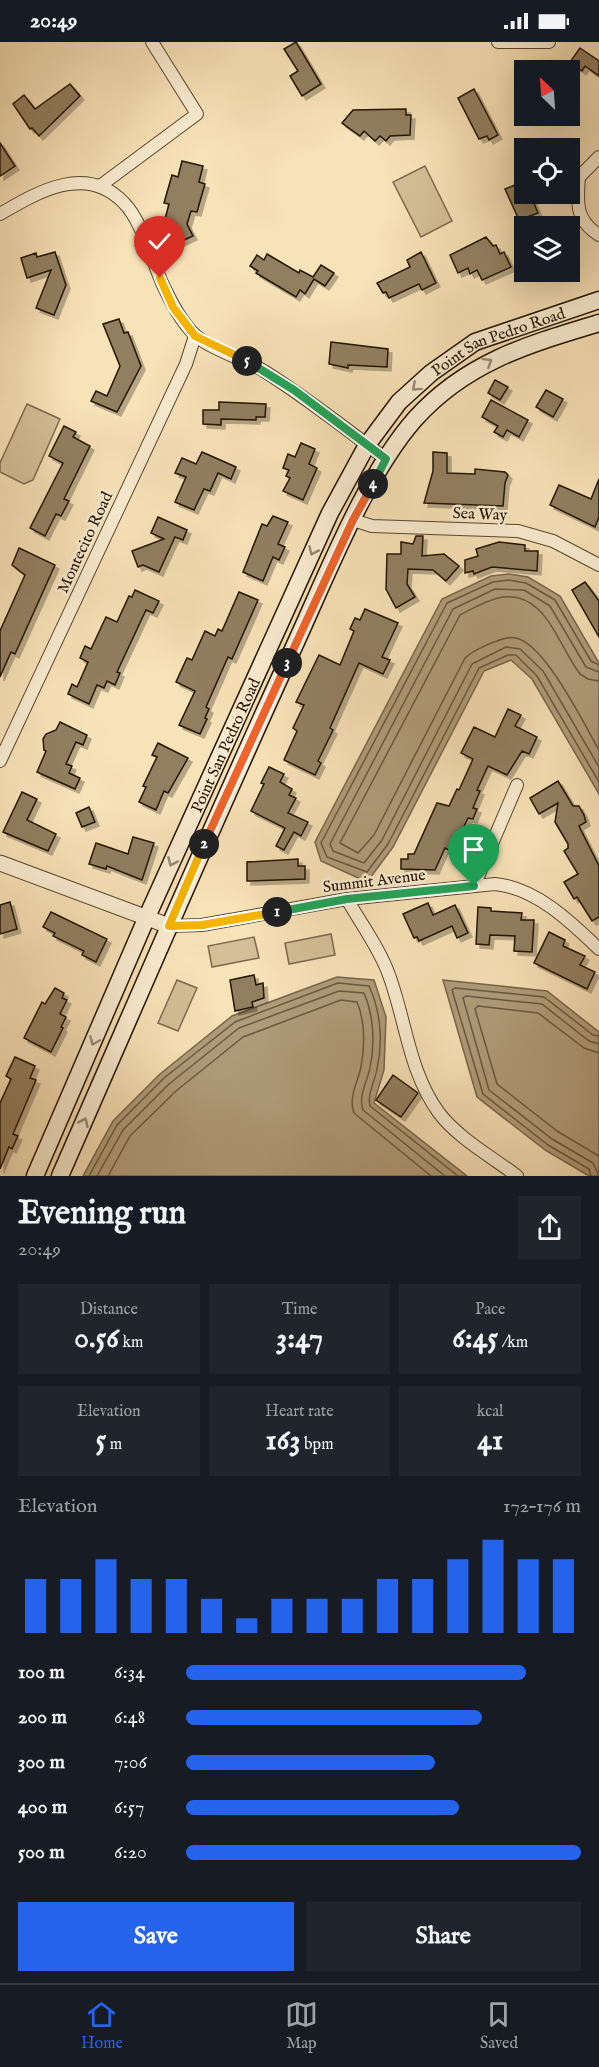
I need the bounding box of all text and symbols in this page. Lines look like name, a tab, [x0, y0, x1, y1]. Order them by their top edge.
text: 20:49	[30, 7, 77, 35]
north arrow	[514, 60, 580, 126]
map controls	[514, 60, 580, 282]
button: locate	[514, 138, 580, 204]
pin	[134, 216, 185, 278]
button: layers	[514, 216, 580, 282]
icon: check	[143, 225, 176, 258]
street label: Point San Pedro Road	[428, 304, 568, 381]
pin: 5	[232, 346, 262, 376]
text: 5	[244, 351, 250, 371]
one-way arrow	[482, 358, 493, 369]
one-way arrow	[412, 380, 423, 391]
pin: 4	[358, 469, 388, 499]
text: 4	[369, 474, 377, 494]
street label: Montecito Road	[54, 489, 118, 597]
street label: Sea Way	[452, 504, 508, 526]
one-way arrow	[308, 544, 320, 555]
pin: 3	[272, 648, 302, 678]
text: 3	[284, 653, 290, 673]
street label: Point San Pedro Road	[188, 675, 266, 816]
pin	[448, 824, 499, 886]
pin: 2	[189, 829, 219, 859]
icon: arrive	[457, 833, 490, 866]
text: 2	[200, 834, 208, 854]
one-way arrow	[167, 856, 179, 867]
street label: Summit Avenue	[322, 866, 427, 898]
pin: 1	[262, 897, 292, 927]
text: 1	[274, 902, 280, 922]
one-way arrow	[89, 1034, 101, 1045]
one-way arrow	[76, 1118, 88, 1129]
text: Evening run	[18, 1193, 186, 1235]
button: share	[518, 1196, 581, 1259]
text: 20:49	[18, 1237, 61, 1262]
text: Distance	[80, 1300, 138, 1320]
text: Time	[282, 1300, 317, 1320]
text: Pace	[475, 1300, 505, 1320]
text: 0.56	[74, 1320, 119, 1358]
text: 3:47	[276, 1320, 323, 1358]
text: 6:45	[452, 1320, 498, 1358]
text: km	[119, 1333, 143, 1353]
text: /km	[498, 1333, 528, 1353]
text: Elevation	[77, 1402, 141, 1422]
text: Heart rate	[265, 1402, 334, 1422]
text: kcal	[477, 1402, 504, 1422]
text: 5	[95, 1422, 106, 1460]
text: 163	[265, 1422, 301, 1460]
text: 41	[477, 1422, 503, 1460]
text: m	[106, 1435, 122, 1455]
text: bpm	[301, 1435, 334, 1455]
text: Elevation	[18, 1494, 97, 1519]
text: 172–176 m	[503, 1494, 581, 1519]
text: 100 m	[18, 1660, 65, 1685]
text: 6:34	[114, 1660, 145, 1685]
text: 200 m	[18, 1705, 67, 1730]
text: 6:48	[114, 1705, 145, 1730]
text: 300 m	[18, 1750, 65, 1775]
text: 7:06	[114, 1750, 147, 1775]
text: 400 m	[18, 1795, 67, 1820]
text: 6:57	[114, 1795, 144, 1820]
text: 500 m	[18, 1840, 65, 1865]
text: 6:20	[114, 1840, 147, 1865]
button: Save	[18, 1902, 294, 1971]
button: Share	[306, 1902, 581, 1971]
tab: Home	[81, 1998, 123, 2054]
tab: Map	[285, 1998, 318, 2054]
tab: Saved	[480, 1998, 518, 2054]

